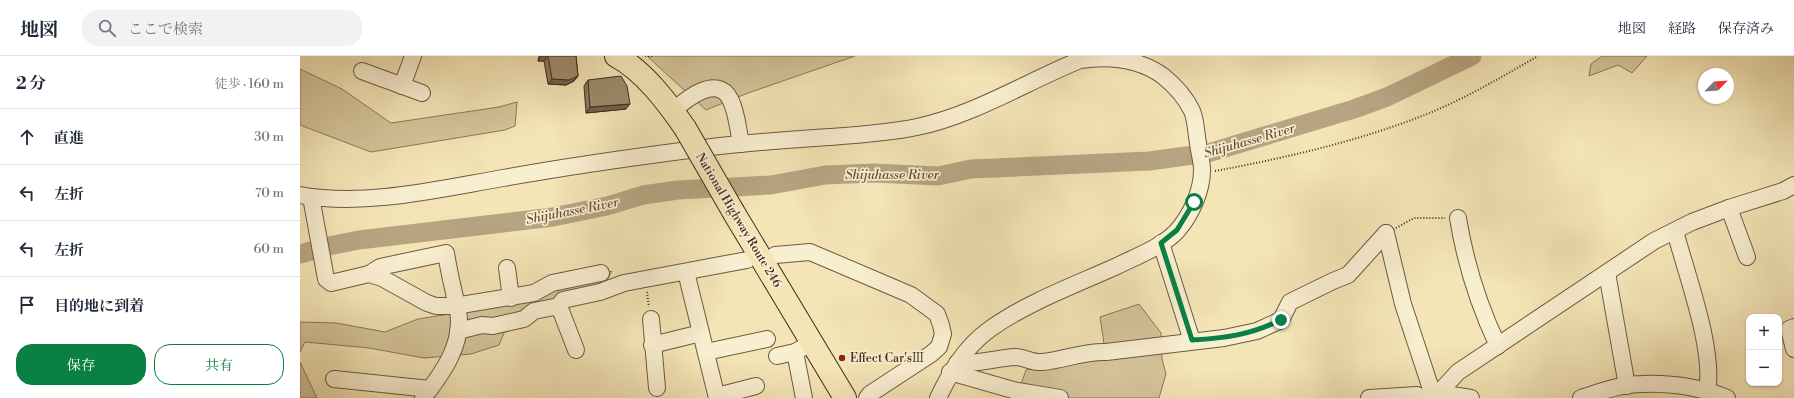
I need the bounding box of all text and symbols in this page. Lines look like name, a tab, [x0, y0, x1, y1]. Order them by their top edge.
search box	[82, 10, 362, 46]
icon: search	[96, 17, 118, 39]
text: 地図	[20, 18, 58, 42]
text: ここで検索	[128, 20, 203, 39]
text: 地図	[1618, 20, 1646, 38]
text: 経路	[1668, 20, 1696, 38]
text: 保存済み	[1718, 20, 1774, 38]
north arrow	[1698, 68, 1734, 104]
text: 2 分	[16, 73, 46, 95]
text: 徒歩 · 160 m	[215, 76, 284, 92]
water label: Shijuhasse River	[1202, 120, 1297, 162]
icon: ahead	[16, 126, 38, 148]
text: 直進	[54, 129, 84, 148]
text: 30 m	[254, 129, 284, 145]
street label: National Highway Route 246	[692, 150, 785, 290]
water label: Shijuhasse River	[845, 167, 939, 183]
icon: left	[16, 182, 38, 204]
text: 左折	[54, 185, 84, 204]
text: 70 m	[255, 185, 284, 201]
route start	[1185, 193, 1203, 211]
water label: Shijuhasse River	[525, 194, 620, 228]
icon: left	[16, 238, 38, 260]
text: 左折	[54, 241, 84, 260]
text: 60 m	[253, 241, 284, 257]
icon: arrive	[16, 294, 38, 316]
text: 目的地に到着	[54, 297, 144, 316]
route end	[1272, 311, 1290, 329]
map controls	[1746, 314, 1782, 386]
button: +	[1746, 314, 1782, 350]
button: 保存	[16, 344, 146, 385]
button: 共有	[154, 344, 284, 385]
button: −	[1746, 350, 1782, 386]
place label: Effect Car'sⅢ	[850, 351, 924, 366]
marker: Effect Car'sⅢ	[837, 353, 847, 363]

